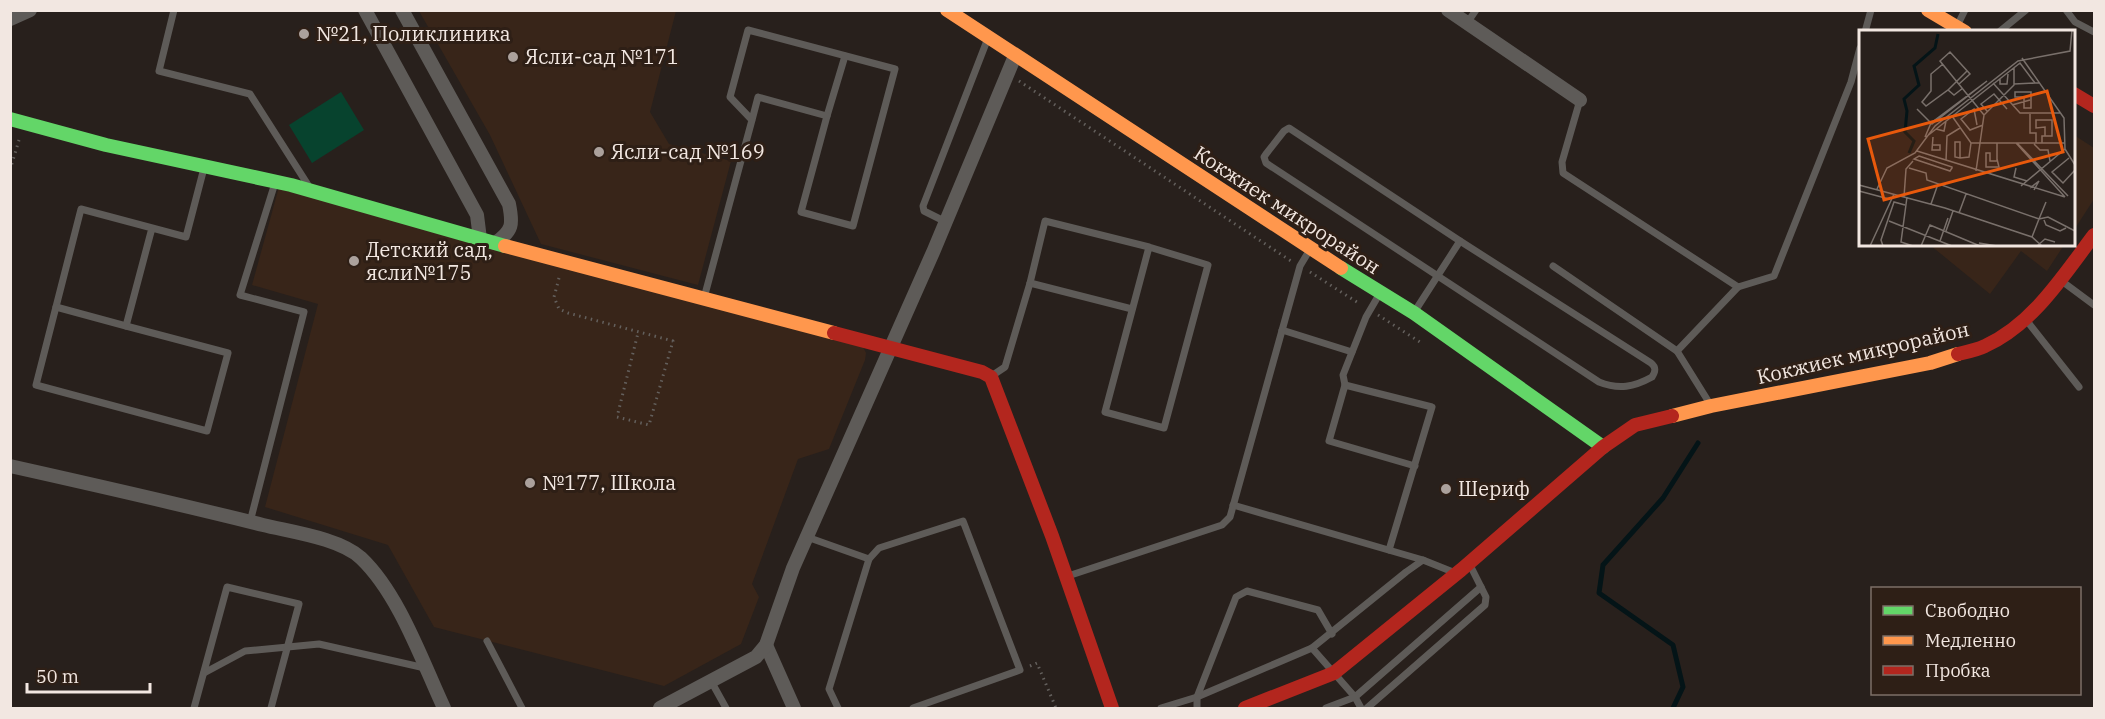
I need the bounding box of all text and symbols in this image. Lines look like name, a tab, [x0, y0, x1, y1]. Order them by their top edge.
place label: №21, Поликлиника	[316, 20, 511, 47]
marker: №21, Поликлиника	[297, 27, 311, 41]
inset map	[1859, 30, 2075, 246]
place label: Ясли-сад №171	[525, 43, 679, 70]
marker: Ясли-сад №171	[506, 50, 520, 64]
place label: Ясли-сад №169	[611, 138, 765, 165]
street label: Кокжиек микрорайон	[1189, 139, 1386, 280]
marker: Ясли-сад №169	[592, 145, 606, 159]
place label: Детский сад, ясли№175	[366, 236, 493, 286]
marker: Детский сад, ясли№175	[347, 254, 361, 268]
street label: Кокжиек микрорайон	[1754, 315, 1972, 390]
place label: №177, Школа	[542, 469, 676, 496]
place label: Шериф	[1458, 475, 1530, 502]
marker: №177, Школа	[523, 476, 537, 490]
marker: Шериф	[1439, 482, 1453, 496]
legend	[1871, 587, 2081, 695]
text: Свободно	[1925, 599, 2010, 622]
text: Медленно	[1925, 629, 2016, 652]
scale bar	[27, 656, 150, 694]
text: Пробка	[1925, 659, 1991, 682]
text: 50 m	[36, 665, 79, 688]

